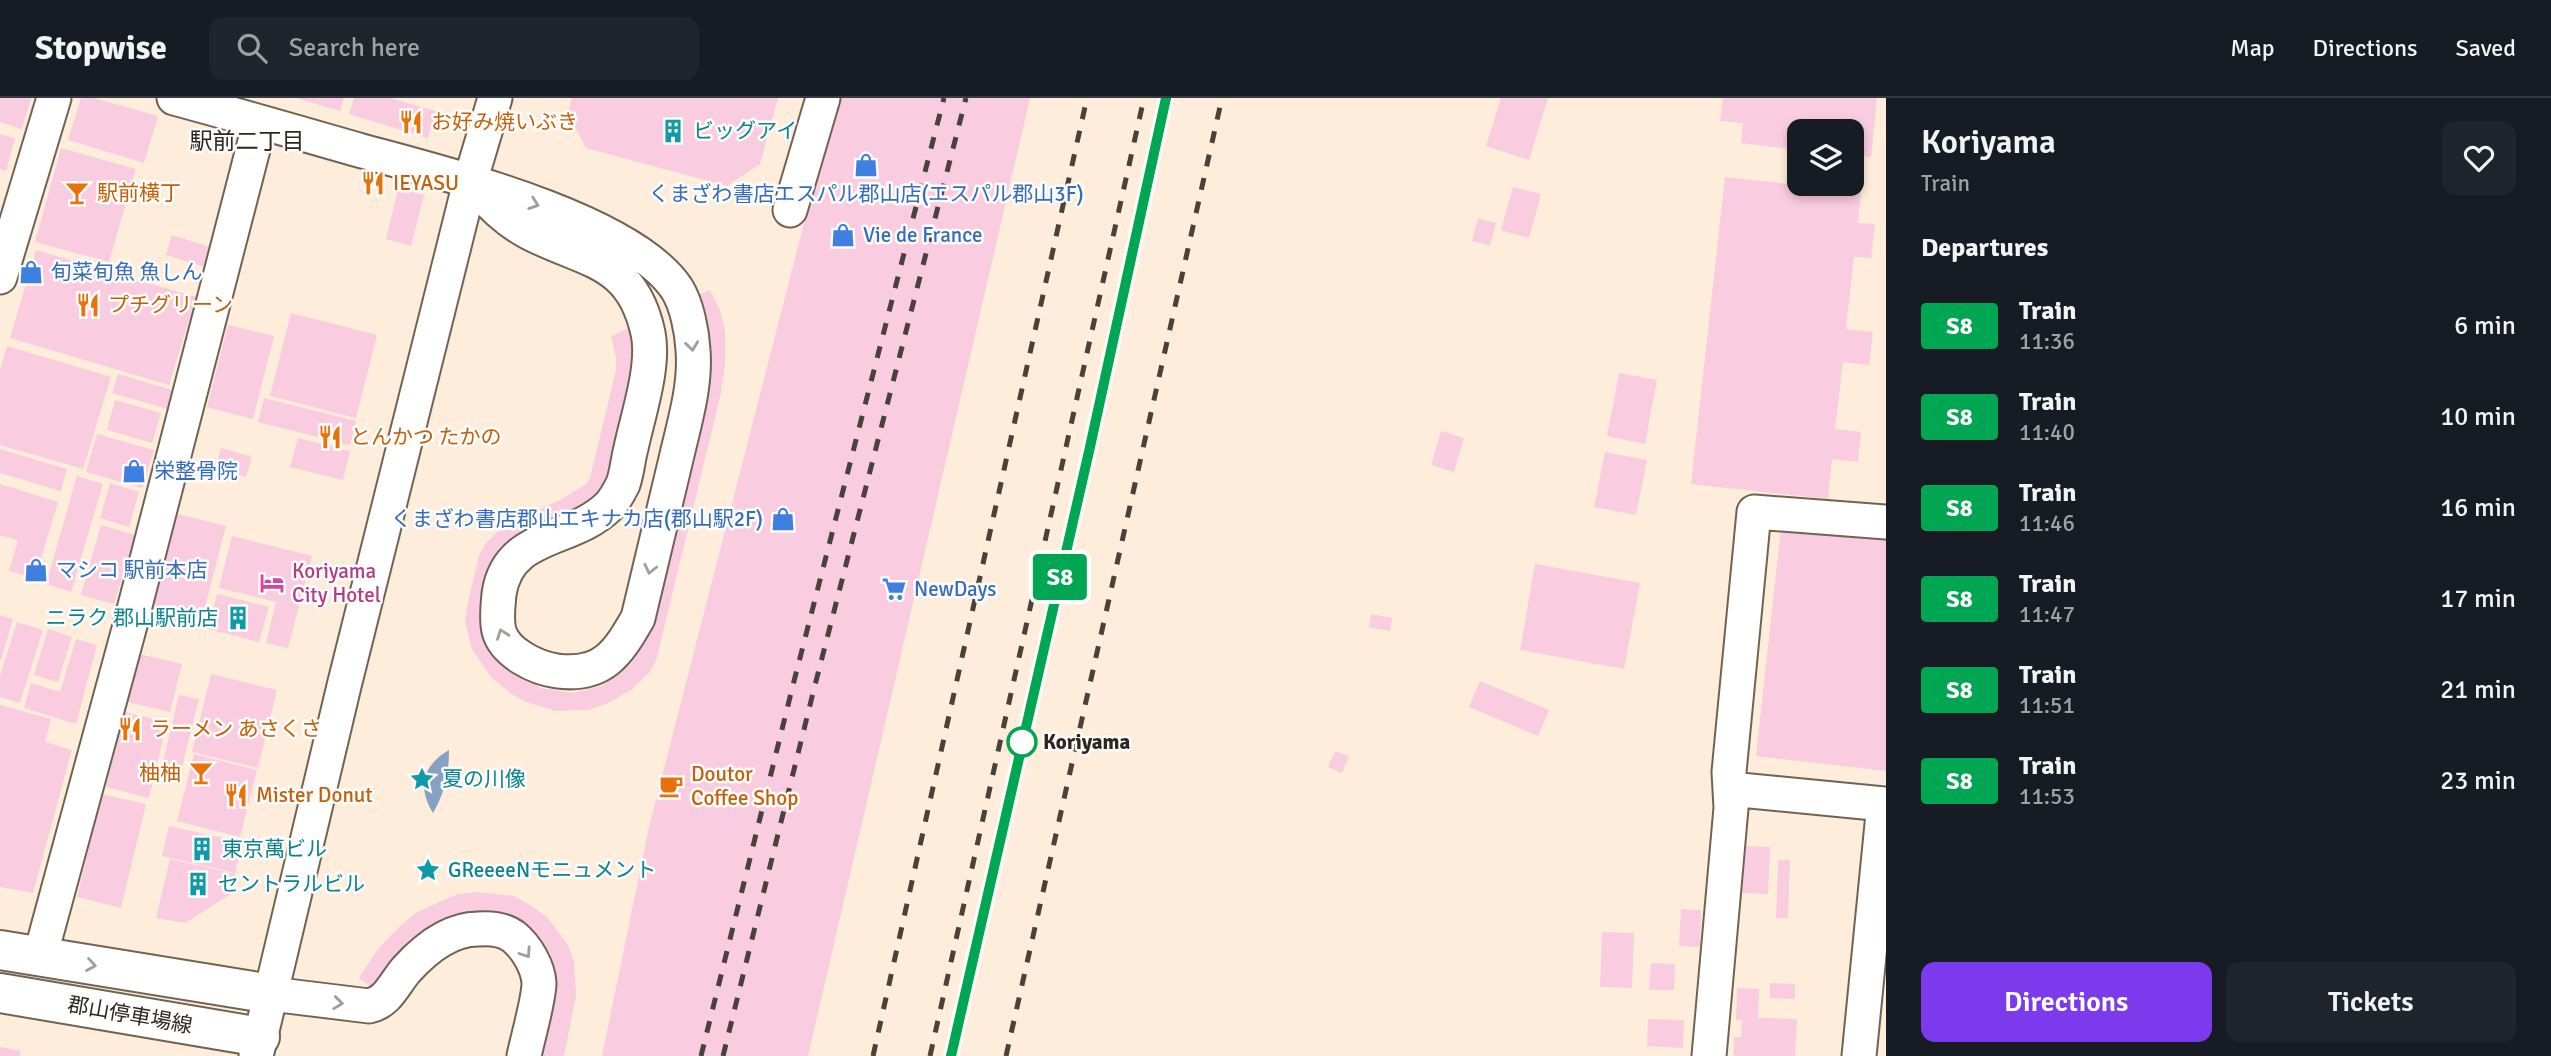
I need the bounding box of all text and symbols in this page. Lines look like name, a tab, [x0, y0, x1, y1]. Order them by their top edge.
search box	[209, 17, 699, 80]
text: Stopwise	[35, 28, 167, 69]
icon: search	[233, 29, 271, 67]
text: Search here	[289, 32, 420, 64]
text: Map	[2230, 33, 2275, 63]
text: Directions	[2313, 33, 2418, 63]
text: Saved	[2456, 33, 2516, 63]
restaurant icon: お好み焼いぶき	[397, 108, 425, 136]
place label: お好み焼いぶき	[431, 109, 578, 135]
building icon: ビッグアイ	[659, 117, 687, 145]
place label: ビッグアイ	[693, 118, 797, 144]
map controls	[1787, 119, 1864, 196]
button: layers	[1787, 119, 1864, 196]
button: heart	[2442, 121, 2516, 195]
text: Koriyama	[1921, 122, 2056, 163]
district label: 駅前二丁目	[190, 127, 305, 156]
shop icon: くまざわ書店エスパル郡山店(エスパル郡山3F)	[852, 151, 880, 179]
restaurant icon: IEYASU	[359, 169, 387, 197]
text: Train	[1921, 169, 1970, 198]
place label: IEYASU	[393, 170, 459, 196]
bar icon: 駅前横丁	[63, 179, 91, 207]
place label: 駅前横丁	[97, 180, 181, 206]
place label: くまざわ書店エスパル郡山店(エスパル郡山3F)	[648, 181, 1084, 207]
one-way arrow	[528, 196, 540, 210]
shop icon: Vie de France	[829, 221, 857, 249]
place label: Vie de France	[863, 222, 983, 248]
text: Departures	[1921, 232, 2048, 264]
shop icon: 旬菜旬魚 魚しん	[17, 258, 45, 286]
place label: 旬菜旬魚 魚しん	[51, 259, 203, 285]
restaurant icon: プチグリーン	[74, 291, 102, 319]
place label: プチグリーン	[108, 292, 233, 318]
text: Train	[2019, 295, 2077, 327]
text: 6 min	[2454, 310, 2516, 342]
text: S8	[1946, 311, 1973, 341]
text: 11:36	[2019, 327, 2075, 356]
one-way arrow	[685, 340, 700, 352]
text: Train	[2019, 386, 2077, 418]
text: 10 min	[2440, 401, 2516, 433]
text: S8	[1946, 402, 1973, 432]
text: 11:40	[2019, 418, 2075, 447]
restaurant icon: とんかつ たかの	[316, 423, 344, 451]
place label: とんかつ たかの	[350, 424, 502, 450]
shop icon: 栄整骨院	[120, 457, 148, 485]
place label: 栄整骨院	[154, 458, 238, 484]
text: Train	[2019, 477, 2077, 509]
text: 16 min	[2440, 492, 2516, 524]
text: S8	[1946, 493, 1973, 523]
shop icon: くまざわ書店郡山エキナカ店(郡山駅2F)	[769, 505, 797, 533]
place label: くまざわ書店郡山エキナカ店(郡山駅2F)	[391, 506, 763, 532]
text: 11:46	[2019, 509, 2075, 538]
line badge: S8	[1028, 554, 1092, 600]
shop icon: マシコ 駅前本店	[22, 556, 50, 584]
place label: マシコ 駅前本店	[56, 557, 208, 583]
place label: Koriyama City Hotel	[292, 558, 381, 608]
text: S8	[1047, 562, 1073, 592]
one-way arrow	[644, 563, 658, 575]
text: Train	[2019, 568, 2077, 600]
hotel icon: Koriyama City Hotel	[258, 569, 286, 597]
supermarket icon: NewDays	[880, 575, 908, 603]
place label: NewDays	[914, 576, 997, 602]
text: 17 min	[2440, 583, 2516, 615]
text: S8	[1946, 584, 1973, 614]
text: 11:47	[2019, 600, 2075, 629]
building icon: ニラク 郡山駅前店	[224, 604, 252, 632]
place label: ニラク 郡山駅前店	[45, 605, 218, 631]
one-way arrow	[496, 628, 510, 640]
text: Train	[2019, 659, 2077, 691]
text: 21 min	[2440, 674, 2516, 706]
text: S8	[1946, 675, 1973, 705]
text: 11:51	[2019, 691, 2075, 720]
restaurant icon: ラーメン あさくさ	[116, 715, 144, 743]
place label: ラーメン あさくさ	[150, 716, 322, 742]
marker: Koriyama	[1007, 727, 1037, 757]
place label: Koriyama	[1043, 729, 1131, 755]
text: Train	[2019, 750, 2077, 782]
bar icon: 柚柚	[187, 759, 215, 787]
place label: 柚柚	[139, 760, 181, 786]
place label: Doutor Coffee Shop	[691, 761, 798, 811]
place icon: 夏の川像	[408, 765, 436, 793]
text: 23 min	[2440, 765, 2516, 797]
place label: 夏の川像	[442, 766, 526, 792]
text: S8	[1946, 766, 1973, 796]
cafe icon: Doutor Coffee Shop	[657, 772, 685, 800]
restaurant icon: Mister Donut	[222, 781, 250, 809]
place label: Mister Donut	[256, 782, 373, 808]
text: 11:53	[2019, 782, 2075, 811]
building icon: 東京萬ビル	[188, 835, 216, 863]
place label: 東京萬ビル	[222, 836, 327, 862]
place icon: GReeeeNモニュメント	[414, 856, 442, 884]
place label: GReeeeNモニュメント	[448, 857, 656, 883]
building icon: セントラルビル	[184, 870, 212, 898]
place label: セントラルビル	[218, 871, 365, 897]
one-way arrow	[518, 945, 530, 958]
one-way arrow	[86, 957, 97, 972]
button: Directions	[1921, 962, 2212, 1042]
button: Tickets	[2226, 962, 2516, 1042]
street label: 郡山停車場線	[66, 991, 194, 1039]
one-way arrow	[333, 995, 344, 1010]

